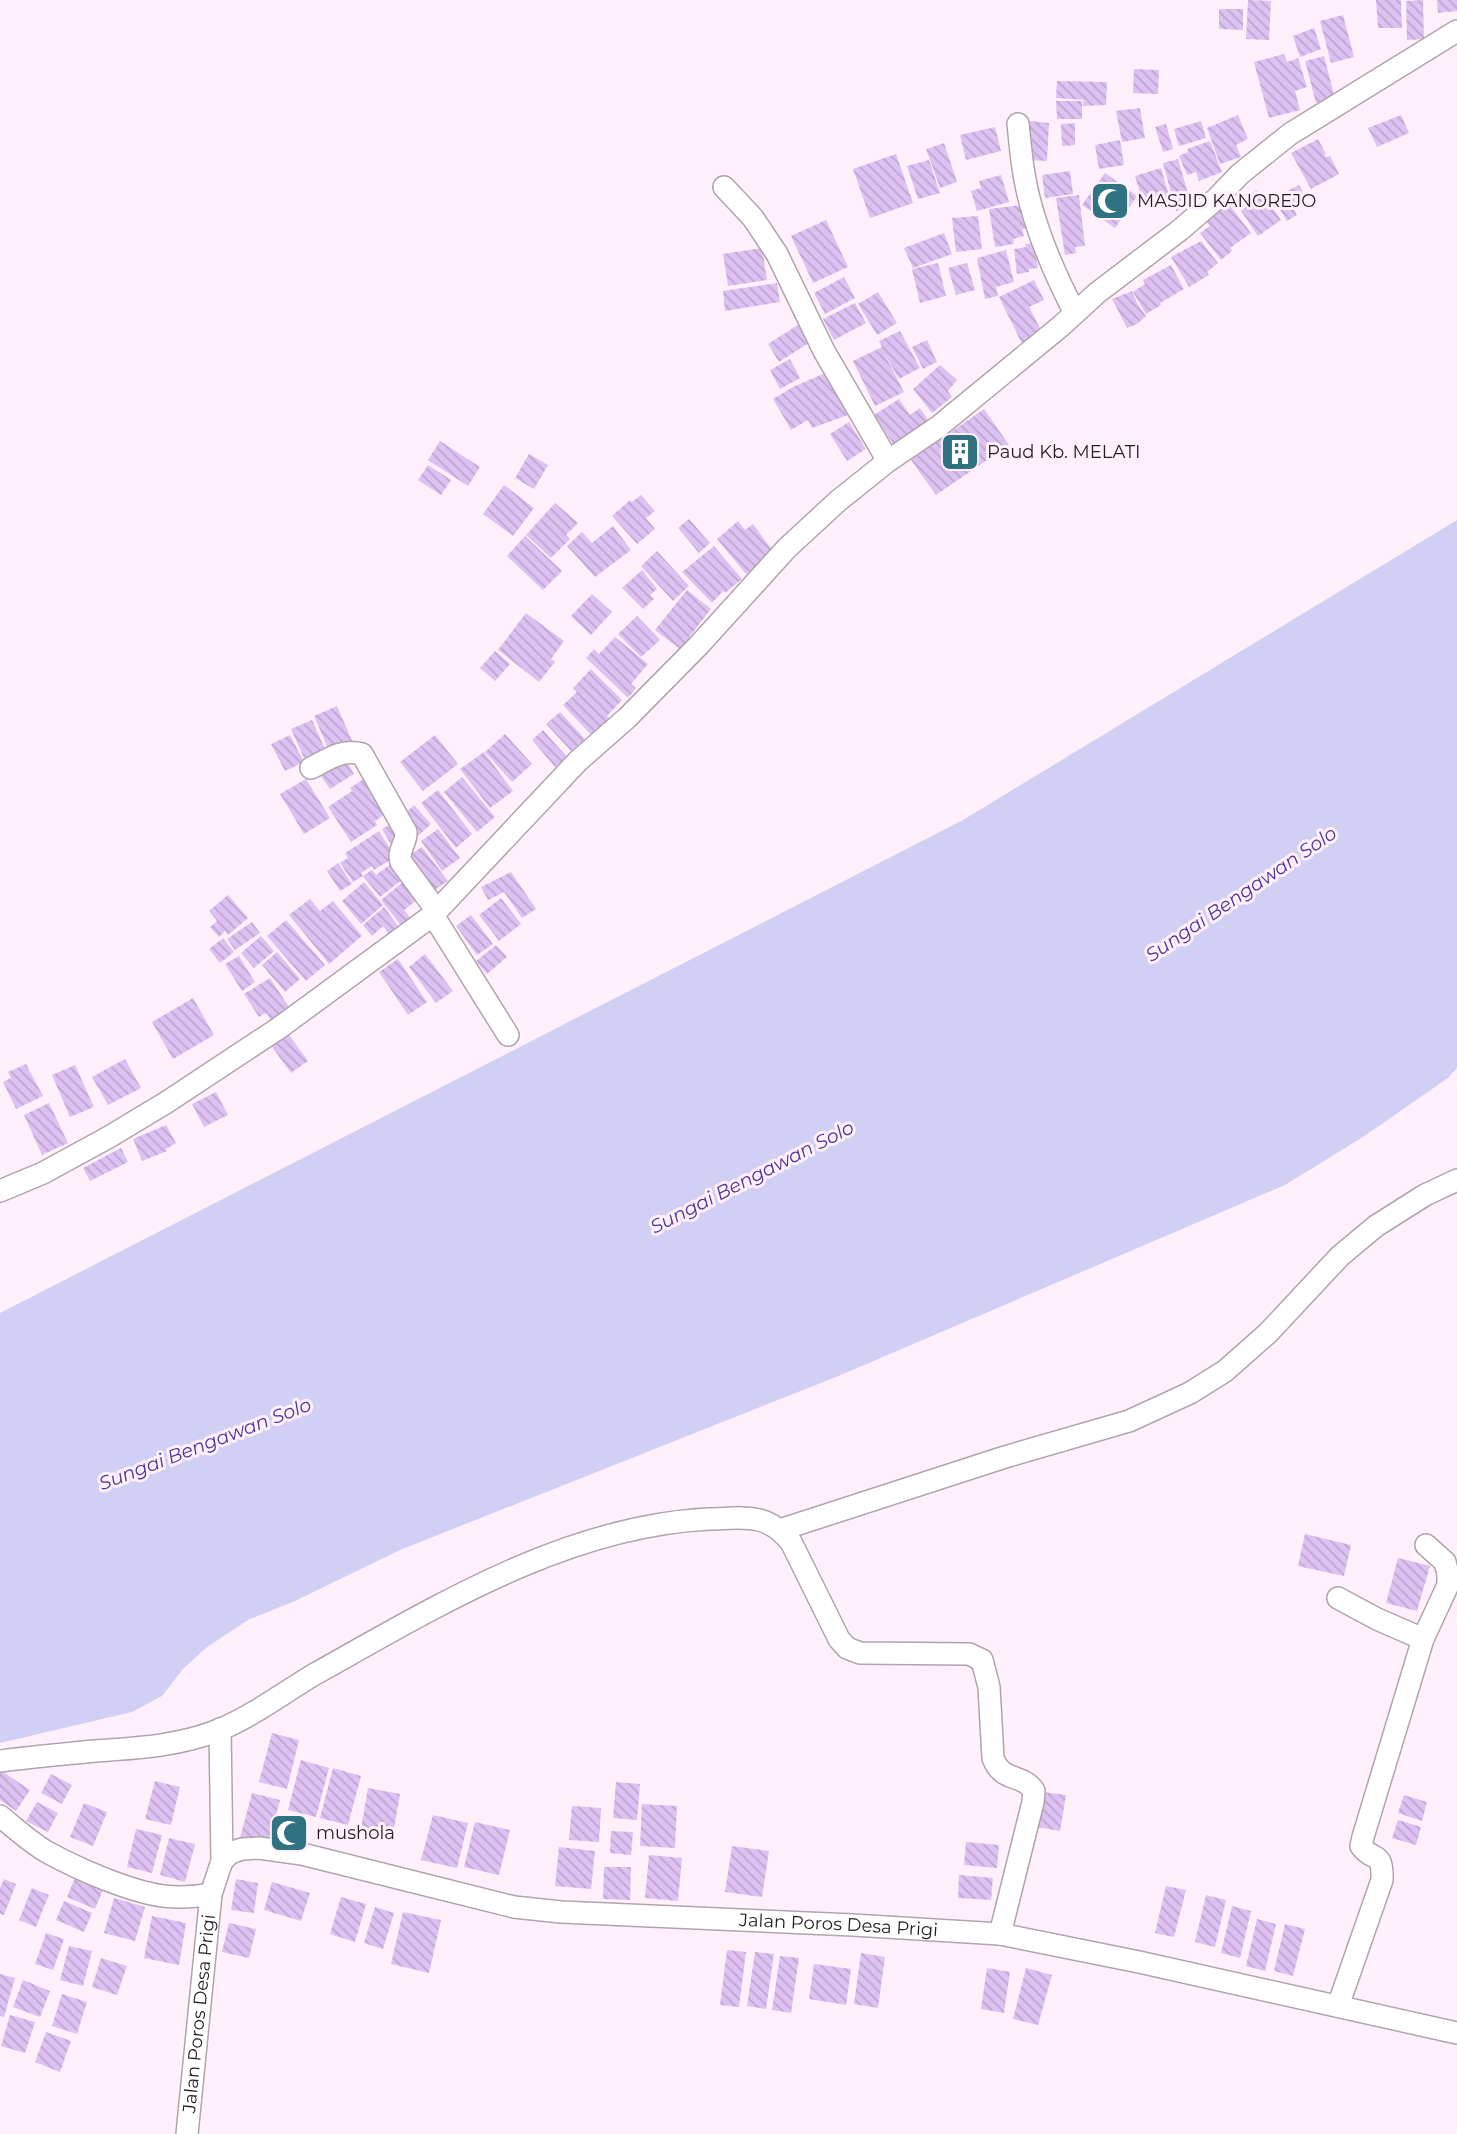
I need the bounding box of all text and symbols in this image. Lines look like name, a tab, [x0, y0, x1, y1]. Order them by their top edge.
mosque icon: MASJID KANOREJO	[1089, 180, 1131, 222]
place label: MASJID KANOREJO	[1137, 190, 1316, 212]
building icon: Paud Kb. MELATI	[939, 431, 981, 473]
place label: Paud Kb. MELATI	[987, 441, 1140, 463]
water label: Sungai Bengawan Solo	[1141, 821, 1341, 967]
water label: Sungai Bengawan Solo	[646, 1116, 858, 1238]
water label: Sungai Bengawan Solo	[96, 1393, 314, 1495]
mosque icon: mushola	[268, 1812, 310, 1854]
place label: mushola	[316, 1822, 395, 1844]
street label: Jalan Poros Desa Prigi	[737, 1909, 939, 1941]
street label: Jalan Poros Desa Prigi	[178, 1913, 220, 2115]

